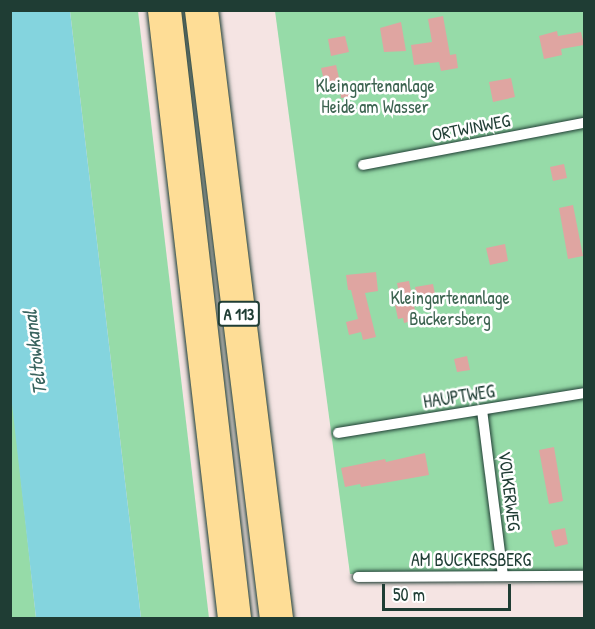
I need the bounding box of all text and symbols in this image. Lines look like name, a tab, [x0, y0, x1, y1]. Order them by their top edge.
park label: Kleingartenanlage Heide am Wasser	[315, 76, 435, 118]
street label: ORTWINWEG	[430, 110, 512, 146]
park label: Kleingartenanlage Buckersberg	[390, 288, 510, 330]
road number: A 113	[216, 301, 262, 327]
water label: Teltowkanal	[17, 309, 51, 397]
street label: HAUPTWEG	[422, 381, 496, 413]
street label: VOLKERWEG	[493, 450, 525, 532]
street label: AM BUCKERSBERG	[411, 549, 531, 571]
scale bar	[385, 572, 514, 610]
text: 50 m	[393, 582, 425, 607]

